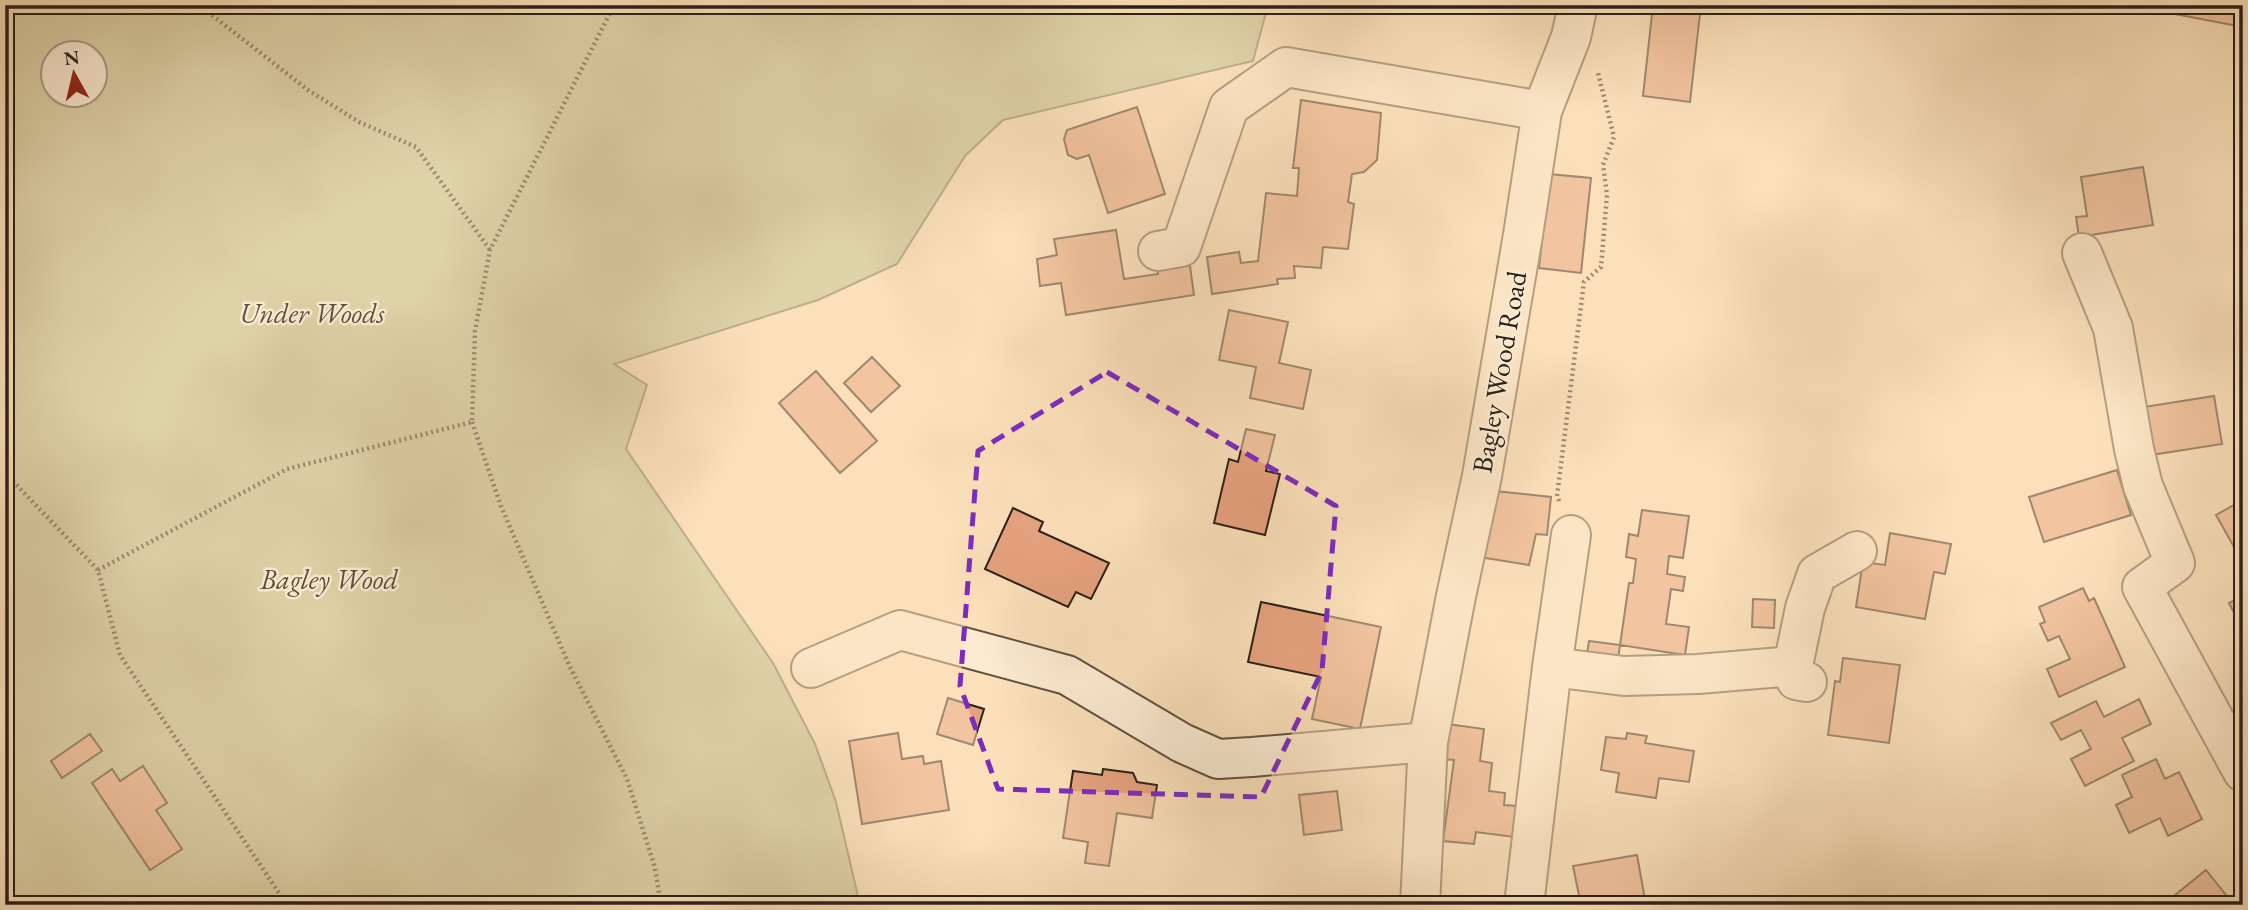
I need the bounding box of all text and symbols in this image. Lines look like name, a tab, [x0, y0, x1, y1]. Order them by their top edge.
north arrow	[38, 38, 108, 108]
text: N	[62, 44, 82, 71]
street label: Bagley Wood Road	[1464, 267, 1535, 476]
park label: Under Woods	[240, 295, 385, 331]
park label: Bagley Wood	[259, 561, 398, 597]

